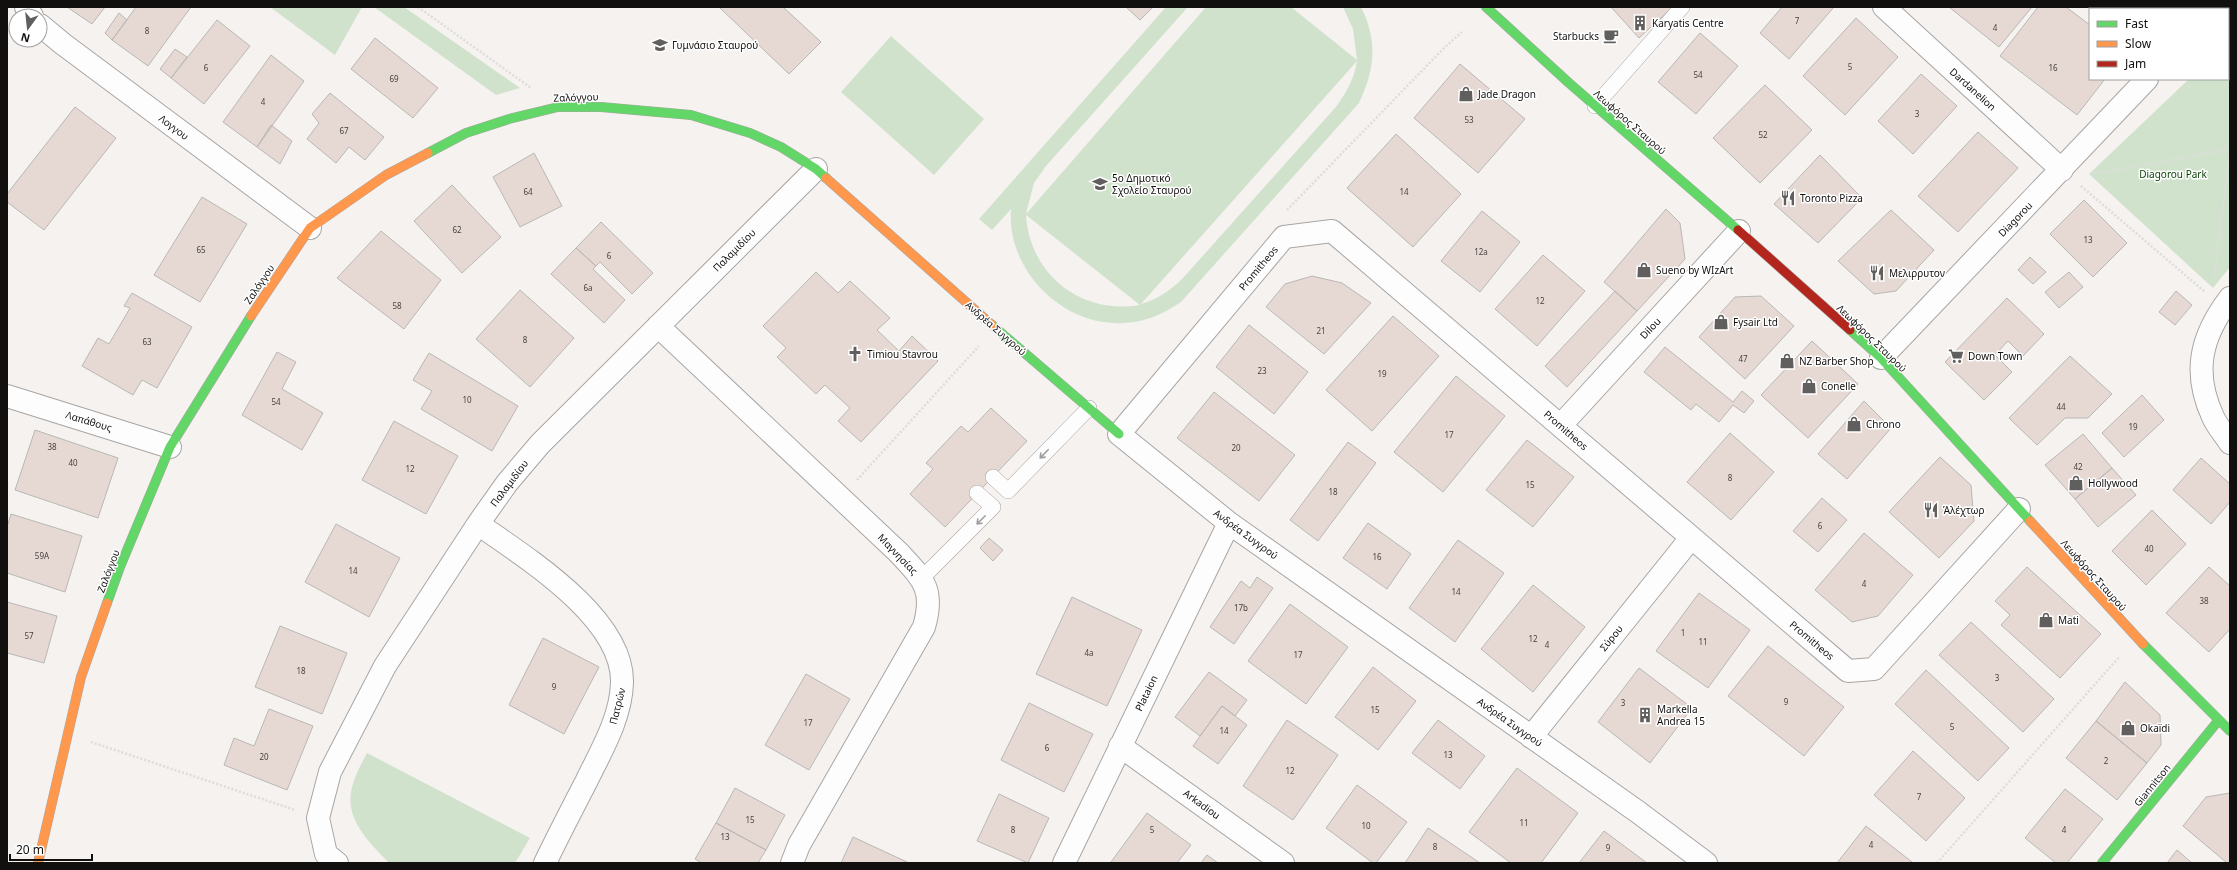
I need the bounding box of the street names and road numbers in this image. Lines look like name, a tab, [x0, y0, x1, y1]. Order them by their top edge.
street label: Dardanelion	[1947, 64, 1999, 114]
street label: Λεωφόρος Σταυρού	[1591, 87, 1669, 157]
street label: Ζαλόγγου	[553, 89, 599, 105]
street label: Λογγου	[156, 111, 192, 143]
street label: Diagorou	[1995, 198, 2035, 240]
street label: Παλαμιδίου	[710, 225, 759, 274]
street label: Promitheos	[1235, 243, 1281, 293]
street label: Ζαλόγγου	[241, 261, 277, 307]
street label: Ανδρέα Συγγρού	[962, 298, 1030, 358]
street label: Λεωφόρος Σταυρού	[1834, 301, 1910, 375]
street label: Dilou	[1636, 314, 1664, 342]
street label: Λαπάθους	[64, 407, 114, 435]
street label: Promitheos	[1541, 407, 1591, 453]
street label: Παλαμιδίου	[487, 457, 531, 509]
street label: Ανδρέα Συγγρού	[1211, 506, 1281, 562]
street label: Μαγνησίας	[875, 530, 921, 578]
street label: Λεωφόρος Σταυρού	[2058, 536, 2130, 614]
street label: Ζαλόγγου	[93, 547, 123, 595]
street label: Promitheos	[1787, 617, 1837, 663]
street label: Σύρου	[1596, 622, 1626, 654]
street label: Plataion	[1131, 673, 1161, 713]
street label: Πατρών	[606, 686, 628, 726]
street label: Ανδρέα Συγγρού	[1475, 694, 1545, 750]
street label: Giannitson	[2130, 761, 2174, 809]
street label: Arkadiou	[1181, 786, 1223, 822]

